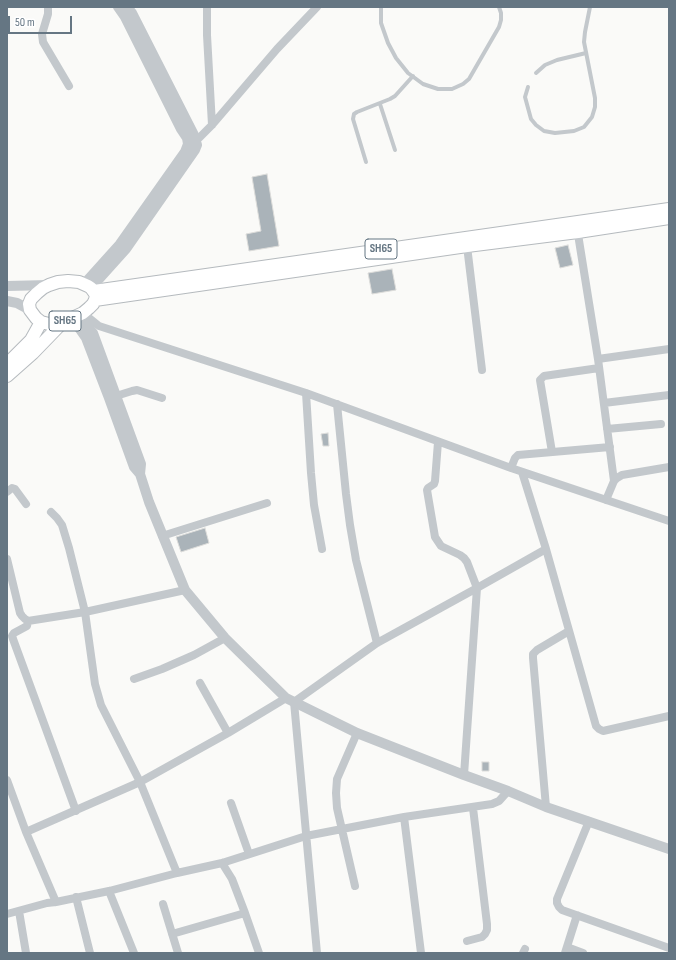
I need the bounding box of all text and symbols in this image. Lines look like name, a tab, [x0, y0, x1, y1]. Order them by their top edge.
scale bar	[10, 8, 74, 34]
text: 50 m	[15, 15, 35, 30]
road number: SH65	[365, 239, 397, 259]
road number: SH65	[49, 311, 81, 331]

